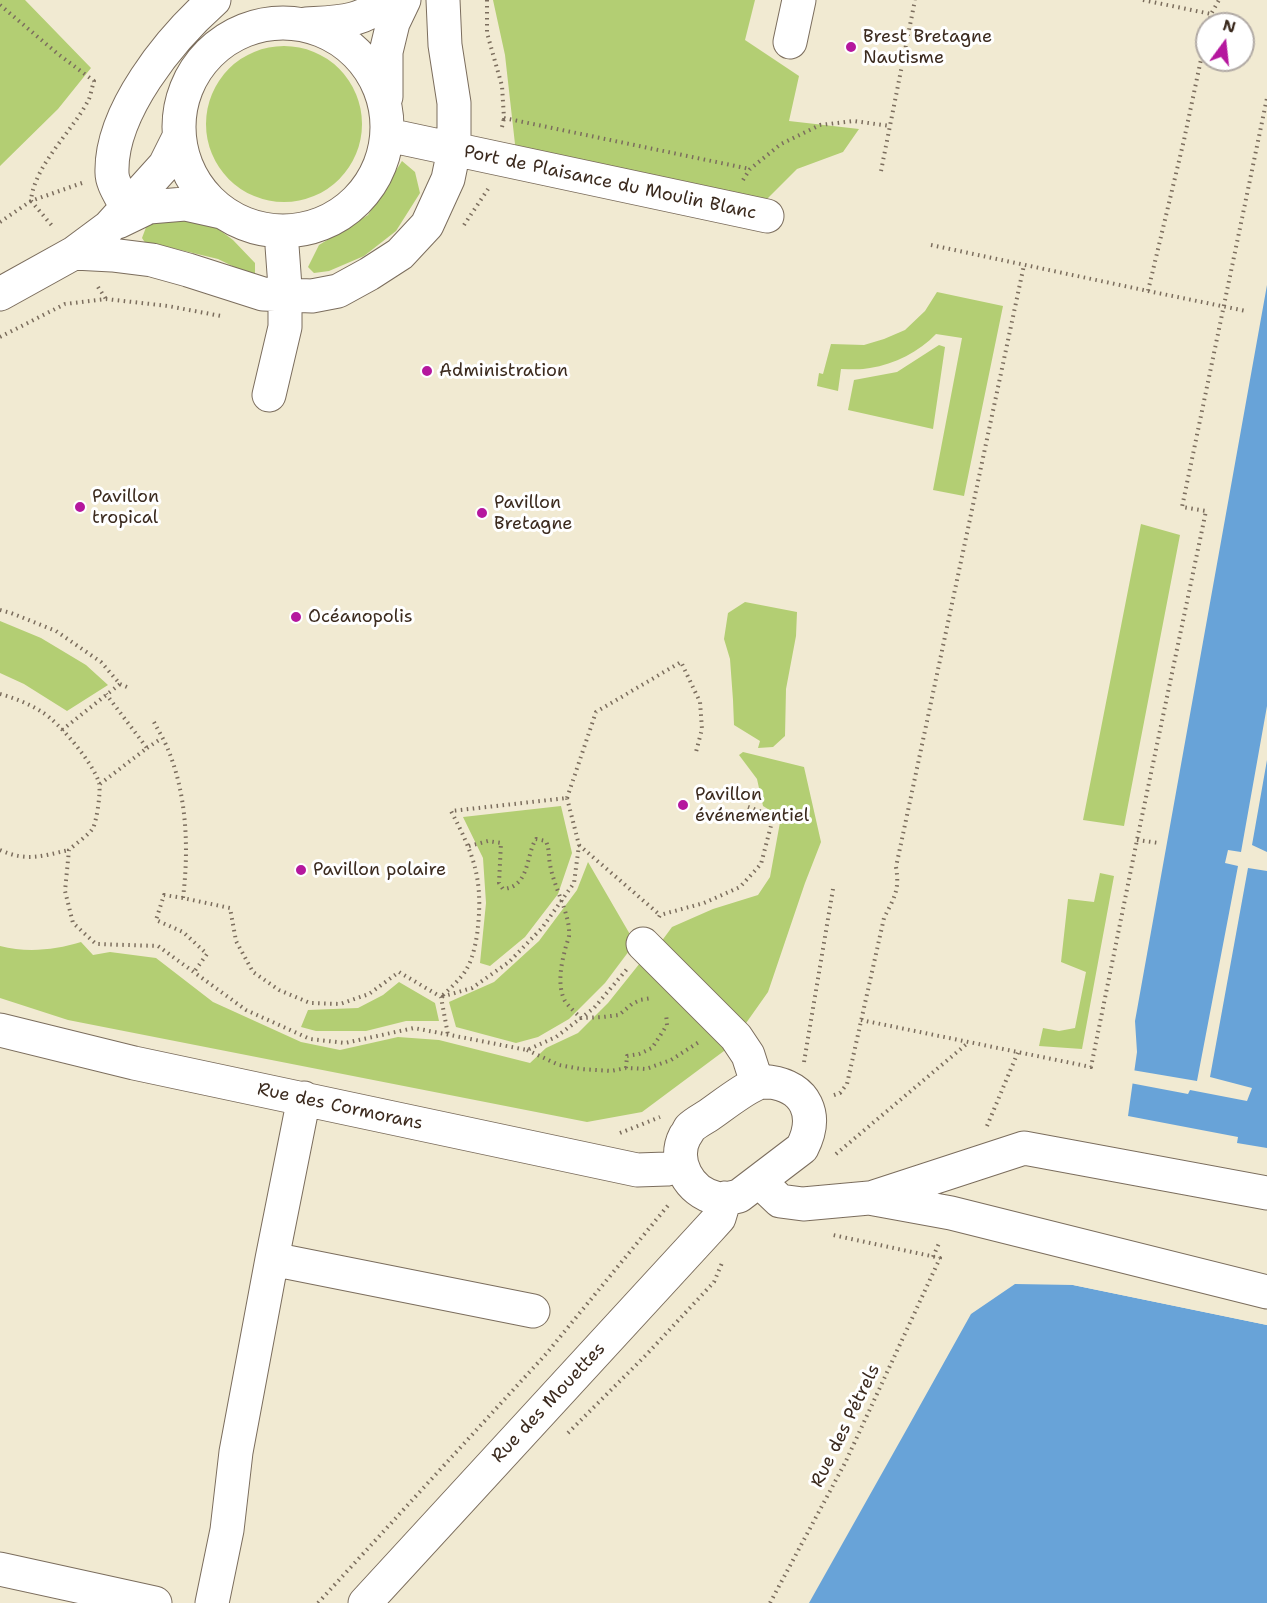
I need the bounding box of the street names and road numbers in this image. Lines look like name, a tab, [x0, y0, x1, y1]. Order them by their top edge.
street label: Port de Plaisance du Moulin Blanc	[462, 141, 758, 225]
street label: Rue des Cormorans	[255, 1079, 425, 1135]
street label: Rue des Mouettes	[488, 1338, 610, 1468]
street label: Rue des Pétrels	[807, 1361, 885, 1491]

